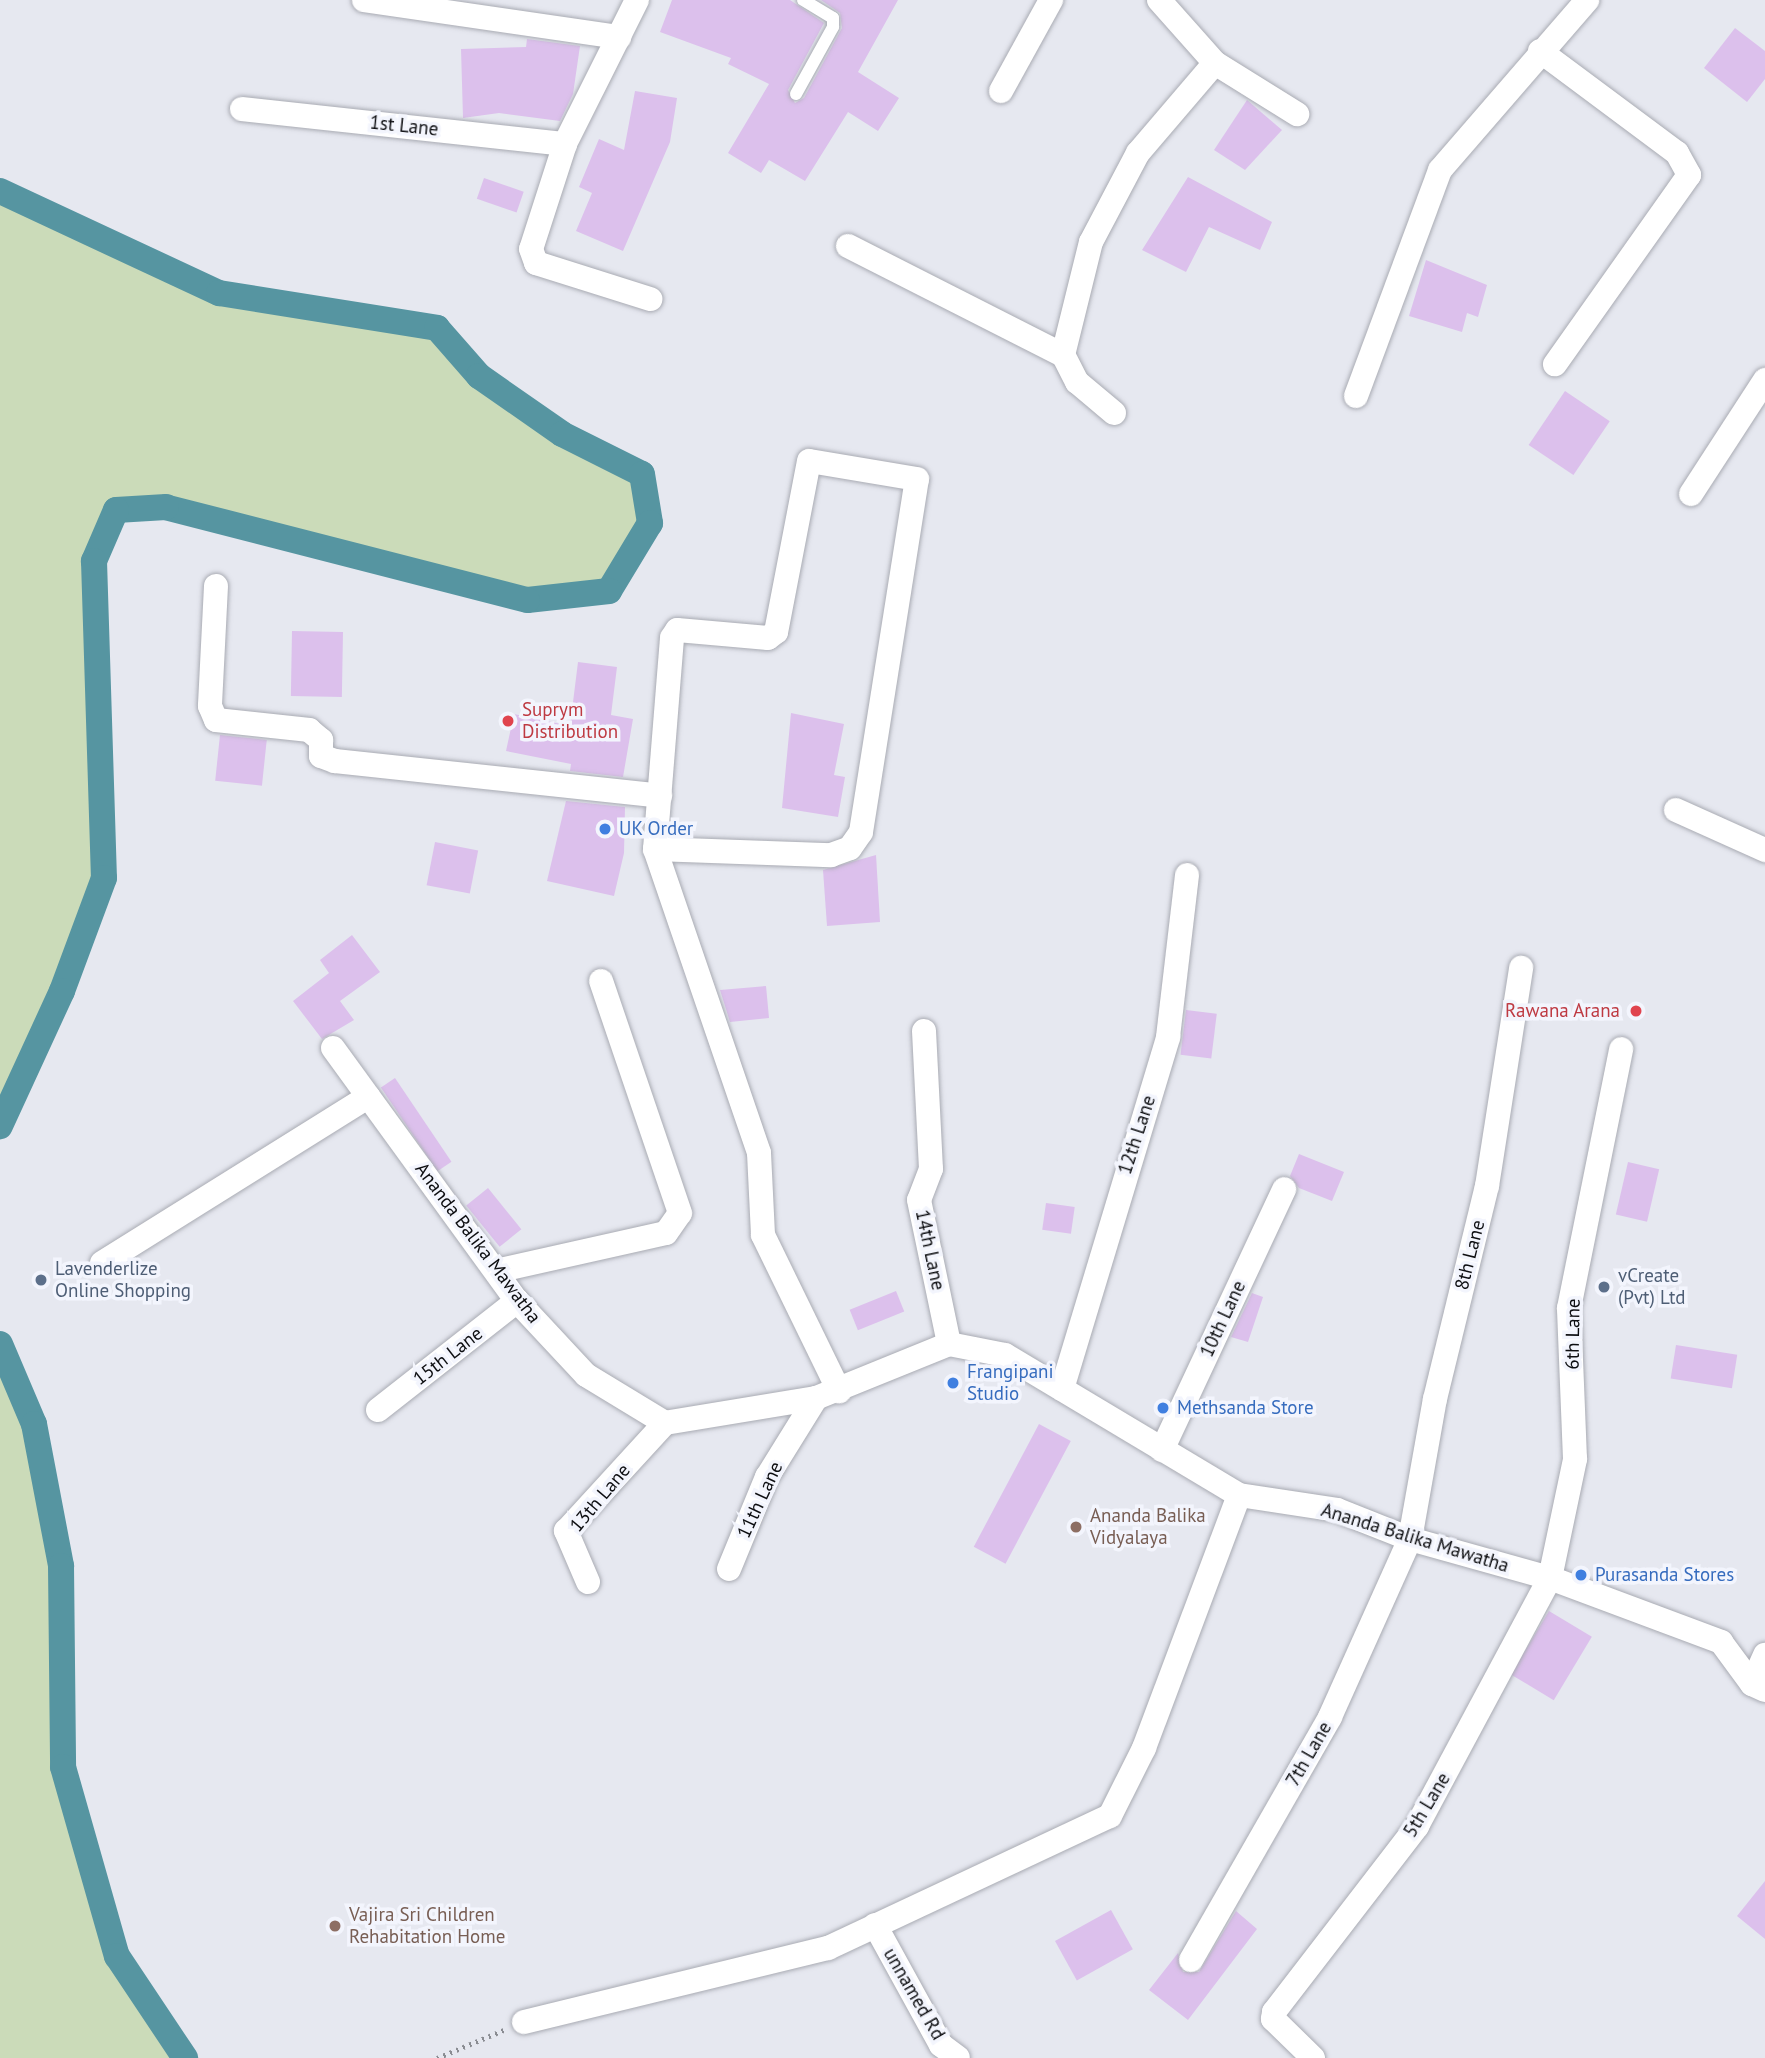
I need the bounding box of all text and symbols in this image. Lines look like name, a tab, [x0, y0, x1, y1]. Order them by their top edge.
street label: 1st Lane	[369, 111, 439, 141]
place label: Suprym Distribution	[522, 699, 618, 743]
marker: Suprym Distribution	[500, 713, 516, 729]
place label: UK Order	[619, 818, 694, 840]
marker: UK Order	[597, 821, 613, 837]
place label: Rawana Arana	[1504, 1000, 1620, 1022]
marker: Rawana Arana	[1626, 1001, 1646, 1021]
street label: 12th Lane	[1114, 1093, 1160, 1177]
street label: Ananda Balika Mawatha	[410, 1158, 546, 1328]
street label: 14th Lane	[910, 1208, 950, 1292]
street label: 8th Lane	[1450, 1218, 1490, 1292]
place label: Lavenderlize Online Shopping	[55, 1258, 191, 1302]
place label: vCreate (Pvt) Ltd	[1618, 1265, 1686, 1309]
marker: Lavenderlize Online Shopping	[33, 1272, 49, 1288]
street label: 10th Lane	[1195, 1277, 1251, 1361]
marker: vCreate (Pvt) Ltd	[1596, 1279, 1612, 1295]
street label: 6th Lane	[1561, 1298, 1585, 1370]
street label: 15th Lane	[409, 1322, 487, 1390]
place label: Frangipani Studio	[967, 1361, 1054, 1405]
marker: Frangipani Studio	[945, 1375, 961, 1391]
place label: Methsanda Store	[1177, 1397, 1314, 1419]
marker: Methsanda Store	[1155, 1400, 1171, 1416]
street label: 11th Lane	[732, 1458, 788, 1542]
street label: 13th Lane	[565, 1459, 635, 1537]
street label: Ananda Balika Mawatha	[1318, 1499, 1512, 1577]
place label: Ananda Balika Vidyalaya	[1090, 1505, 1206, 1549]
marker: Ananda Balika Vidyalaya	[1068, 1519, 1084, 1535]
place label: Purasanda Stores	[1595, 1564, 1734, 1586]
marker: Purasanda Stores	[1573, 1567, 1589, 1583]
street label: 7th Lane	[1281, 1718, 1337, 1790]
street label: 5th Lane	[1399, 1769, 1455, 1841]
place label: Vajira Sri Children Rehabitation Home	[349, 1904, 505, 1948]
marker: Vajira Sri Children Rehabitation Home	[327, 1918, 343, 1934]
street label: unnamed Rd	[879, 1944, 949, 2044]

